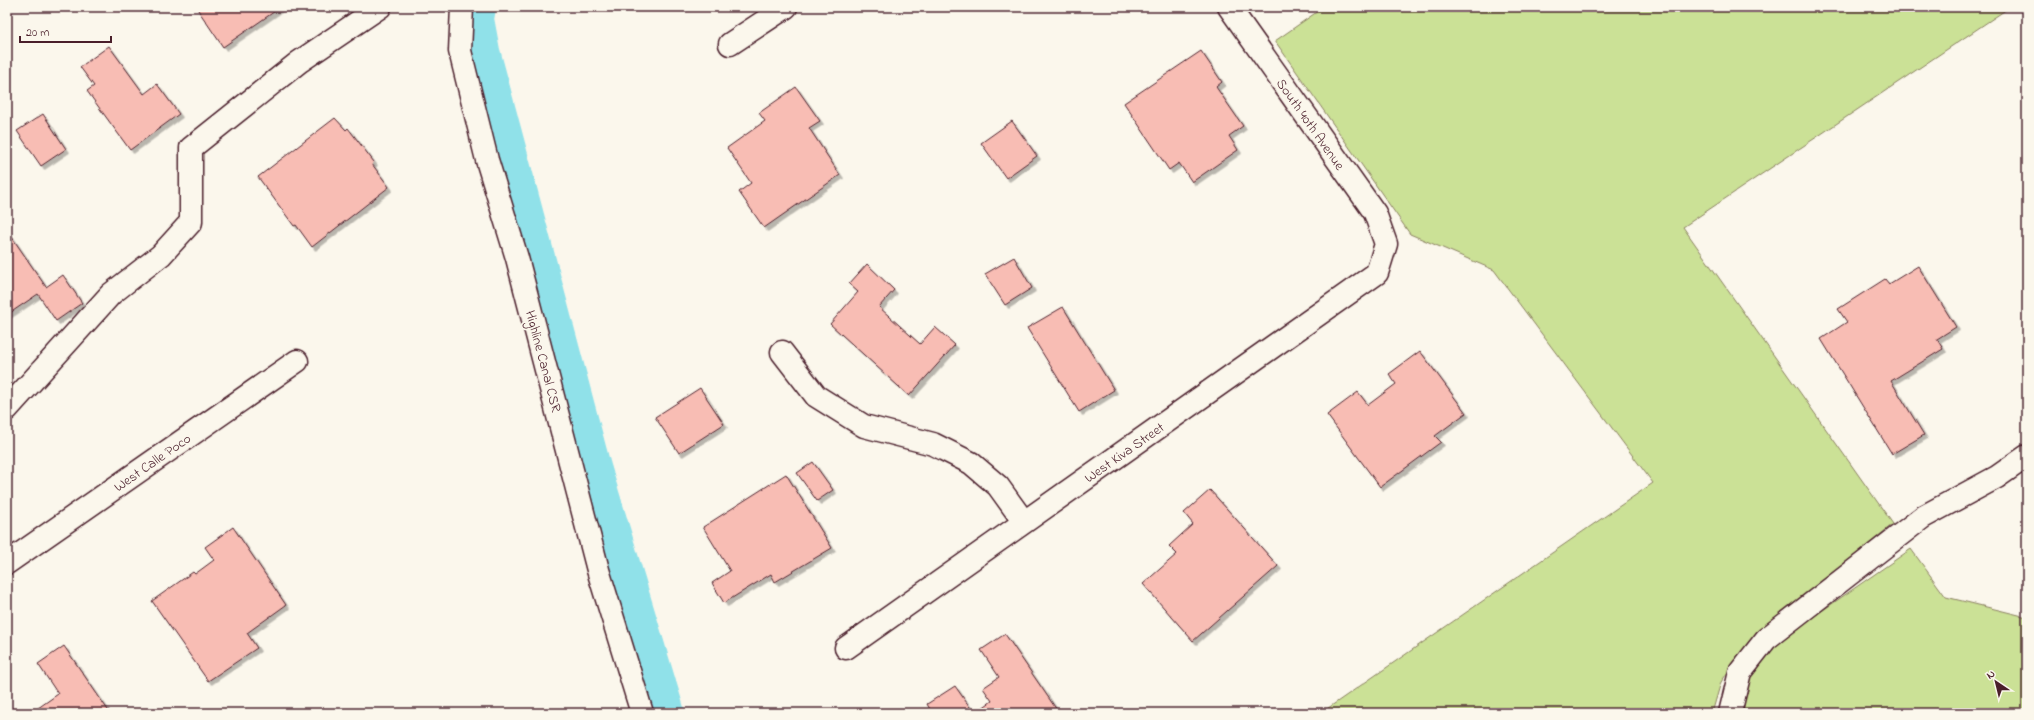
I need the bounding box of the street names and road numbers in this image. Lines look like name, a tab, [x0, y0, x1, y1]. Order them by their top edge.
street label: South 40th Avenue	[1270, 75, 1350, 176]
street label: Highline Canal CSR	[518, 308, 566, 415]
street label: West Kiva Street	[1081, 418, 1169, 489]
street label: West Calle Poco	[110, 429, 196, 498]

